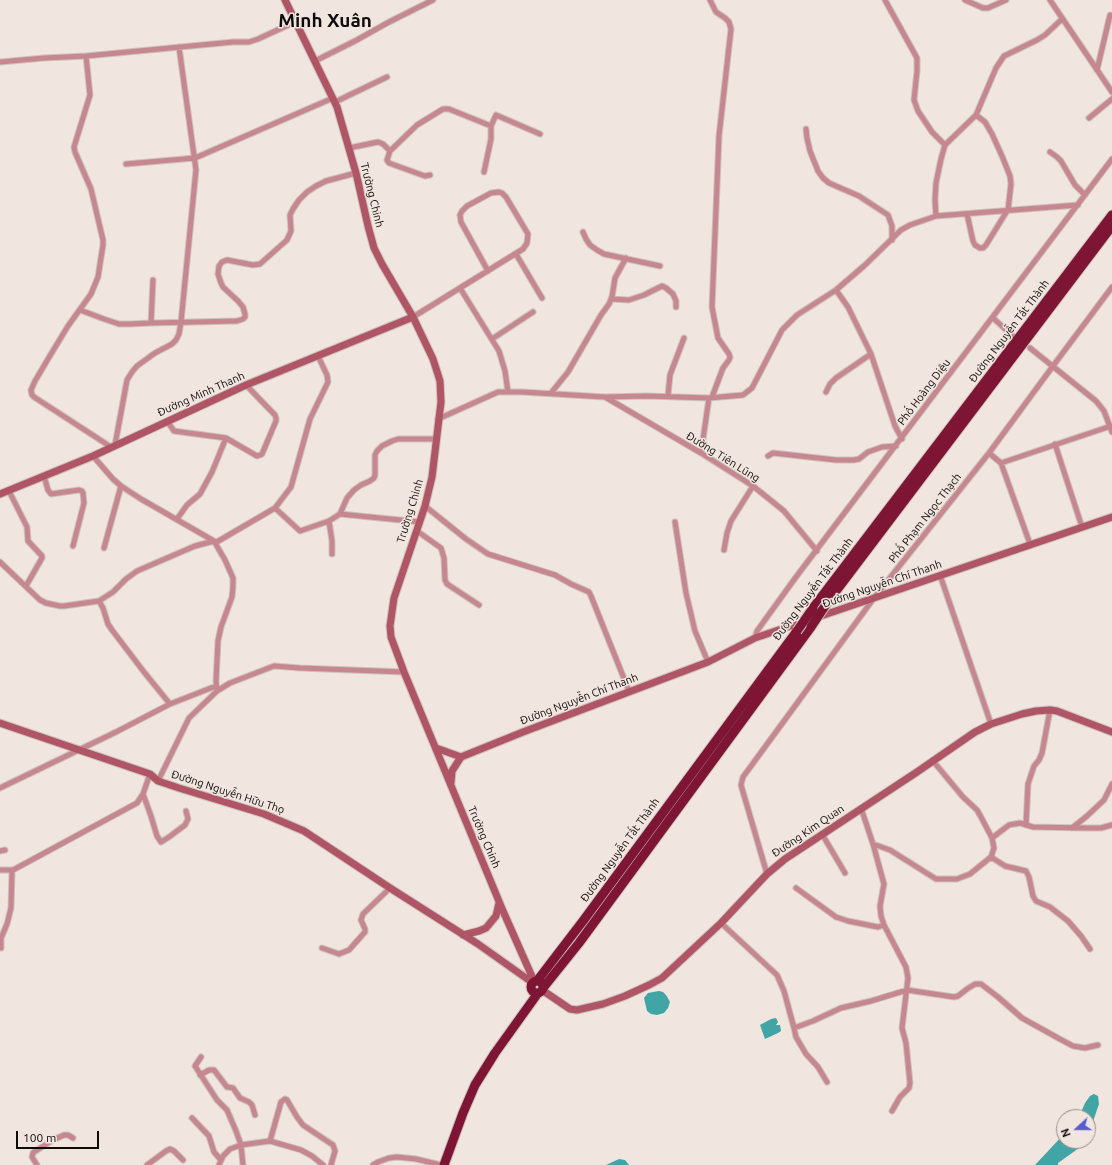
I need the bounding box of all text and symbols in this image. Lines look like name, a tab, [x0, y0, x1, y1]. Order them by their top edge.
district label: Minh Xuân	[278, 10, 372, 32]
street label: Trường Chinh	[358, 161, 386, 229]
street label: Đường Nguyễn Tất Thành	[966, 277, 1052, 385]
street label: Phố Hoàng Diệu	[895, 356, 953, 428]
street label: Đường Minh Thanh	[155, 369, 247, 419]
street label: Đường Tiên Lũng	[684, 429, 762, 485]
street label: Phố Phạm Ngọc Thạch	[886, 471, 964, 565]
street label: Trường Chinh	[394, 477, 426, 545]
street label: Đường Nguyễn Tất Thành	[770, 535, 856, 643]
street label: Đường Nguyễn Chí Thanh	[821, 557, 943, 611]
street label: Đường Nguyễn Chí Thanh	[518, 670, 640, 728]
street label: Đường Nguyễn Hữu Thọ	[170, 767, 286, 817]
street label: Đường Nguyễn Tất Thành	[578, 795, 662, 905]
street label: Đường Kim Quan	[769, 802, 847, 860]
street label: Trường Chinh	[465, 804, 503, 870]
north arrow	[1056, 1109, 1096, 1149]
scale bar	[18, 1123, 101, 1149]
text: N	[1059, 1127, 1073, 1139]
text: 100 m	[23, 1131, 56, 1144]

